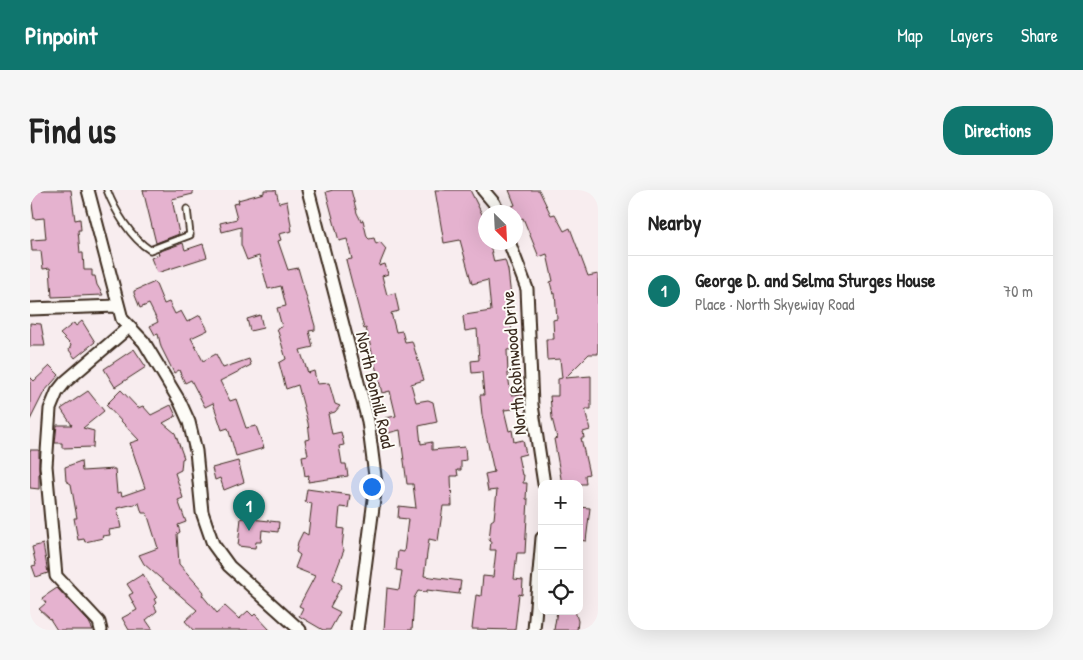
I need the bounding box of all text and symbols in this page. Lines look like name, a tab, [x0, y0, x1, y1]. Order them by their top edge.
text: Pinpoint	[25, 19, 97, 51]
text: Map	[897, 23, 923, 48]
text: Layers	[951, 23, 993, 48]
text: Share	[1021, 23, 1058, 48]
button: Directions	[943, 106, 1053, 155]
text: Find us	[30, 107, 116, 154]
north arrow	[478, 205, 523, 250]
text: Nearby	[648, 208, 701, 237]
text: George D. and Selma Sturges House	[695, 267, 935, 293]
text: 1	[661, 280, 667, 302]
text: 70 m	[1003, 280, 1033, 302]
street label: North Robinwood Drive	[495, 290, 532, 436]
text: Place · North Skyewiay Road	[695, 293, 854, 315]
street label: North Bonhill Road	[350, 329, 401, 451]
your location	[359, 474, 385, 500]
map controls	[538, 480, 583, 615]
button: +	[538, 480, 583, 525]
pin: 1	[233, 490, 265, 531]
button: −	[538, 525, 583, 570]
button: locate	[538, 570, 583, 615]

